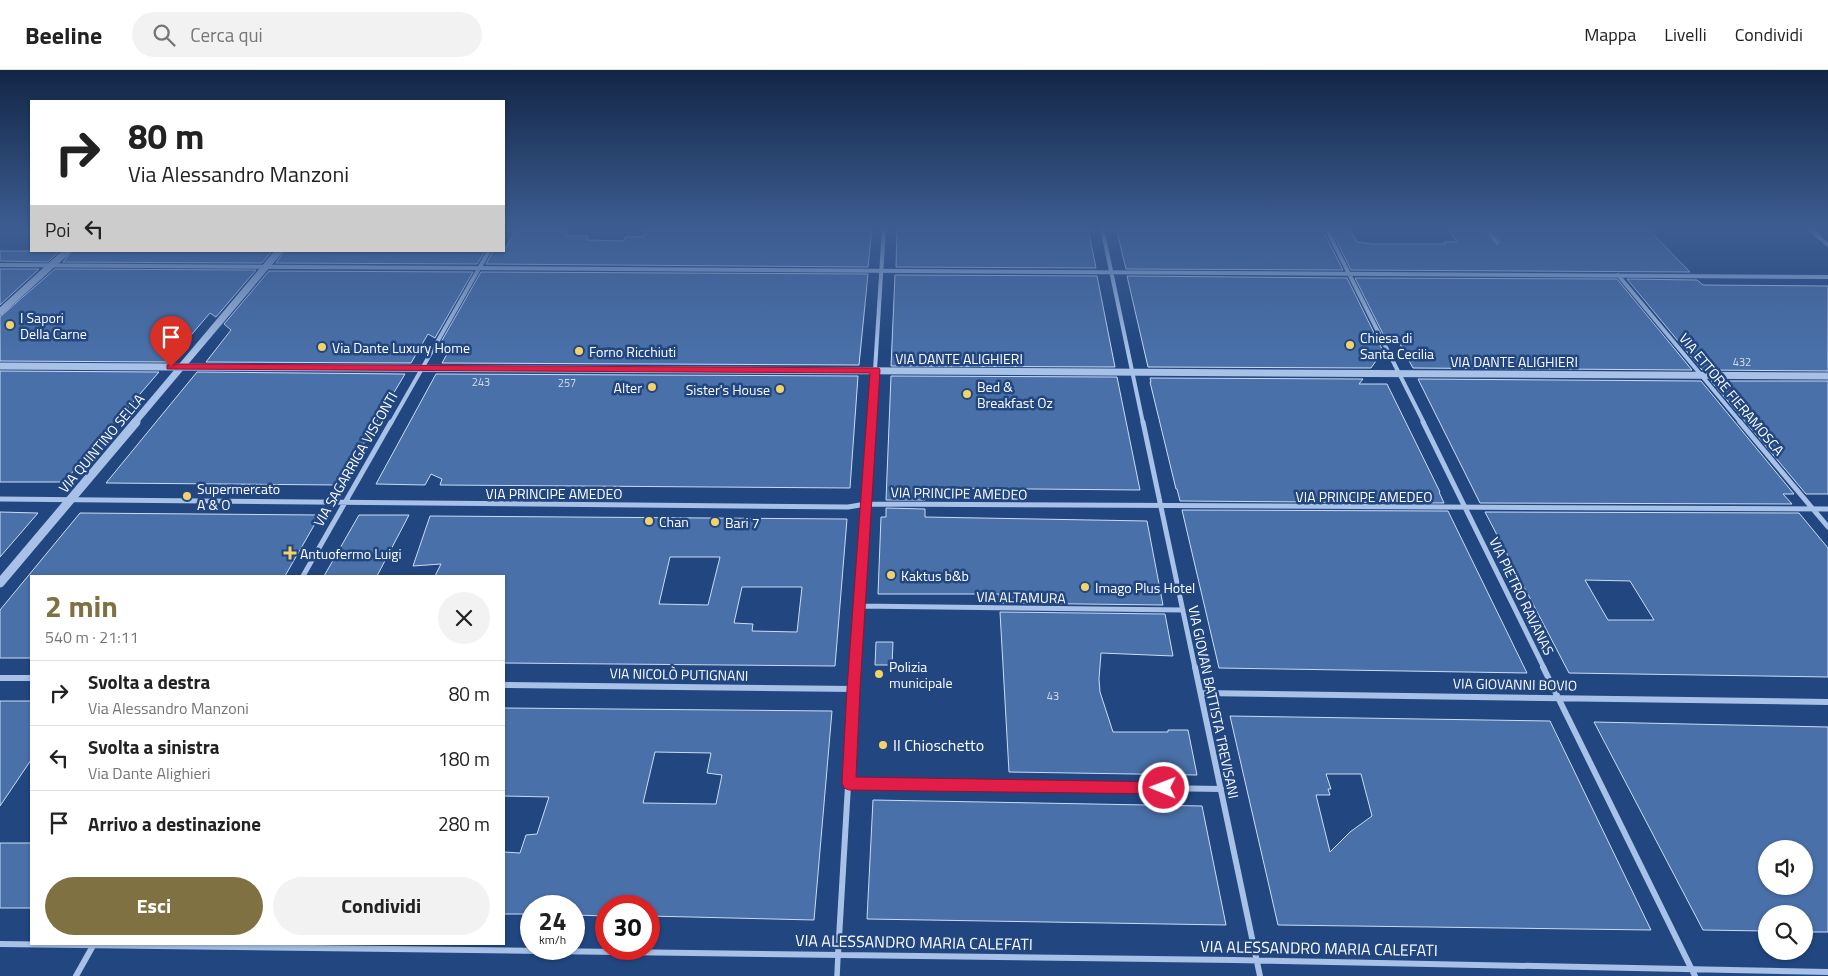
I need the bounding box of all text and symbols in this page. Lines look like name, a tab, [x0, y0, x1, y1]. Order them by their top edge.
search box	[132, 12, 482, 57]
text: Beeline	[25, 17, 102, 53]
text: Cerca qui	[190, 20, 263, 49]
icon: search	[150, 21, 178, 49]
text: Mappa	[1584, 21, 1636, 48]
text: Livelli	[1664, 21, 1707, 48]
text: Condividi	[1735, 21, 1803, 48]
text: 80 m	[128, 109, 204, 163]
icon: right	[45, 120, 110, 185]
text: Via Alessandro Manzoni	[128, 157, 349, 191]
text: Poi	[45, 215, 70, 244]
icon: left	[80, 215, 108, 243]
place label: I Sapori Della Carne	[20, 307, 87, 344]
pin	[150, 316, 192, 367]
marker: I Sapori Della Carne	[4, 319, 16, 331]
icon: arrive	[157, 323, 185, 351]
place label: Chiesa di Santa Cecilia	[1360, 327, 1434, 364]
street label: VIA ETTORE FIERAMOSCA	[1675, 328, 1790, 460]
place label: Via Dante Luxury Home	[332, 337, 470, 358]
marker: Chiesa di Santa Cecilia	[1344, 339, 1356, 351]
marker: Via Dante Luxury Home	[316, 341, 328, 353]
place label: Forno Ricchiuti	[589, 341, 676, 362]
marker: Forno Ricchiuti	[573, 345, 585, 357]
street label: VIA DANTE ALIGHIERI	[895, 348, 1023, 369]
street label: VIA DANTE ALIGHIERI	[1450, 351, 1578, 372]
house number: 432	[1733, 354, 1751, 370]
house number: 243	[472, 374, 490, 390]
house number: 257	[558, 375, 576, 391]
place label: Bed & Breakfast Oz	[977, 376, 1053, 413]
place label: Alter	[614, 377, 642, 398]
place label: Sister's House	[686, 379, 770, 400]
marker: Alter	[646, 381, 658, 393]
marker: Sister's House	[774, 383, 786, 395]
street label: VIA QUINTINO SELLA	[53, 388, 149, 497]
street label: VIA SAGARRIGA VISCONTI	[308, 388, 402, 530]
marker: Bed & Breakfast Oz	[961, 388, 973, 400]
place label: Supermercato A & O	[197, 478, 280, 515]
street label: VIA PRINCIPE AMEDEO	[890, 481, 1028, 505]
street label: VIA PRINCIPE AMEDEO	[486, 483, 622, 504]
street label: VIA PRINCIPE AMEDEO	[1296, 486, 1432, 507]
marker: Supermercato A & O	[181, 490, 193, 502]
place label: Chan	[659, 511, 689, 532]
place label: Bari 7	[725, 512, 759, 533]
marker: Chan	[643, 515, 655, 527]
marker: Bari 7	[709, 516, 721, 528]
street label: VIA PIETRO RAVANAS	[1484, 534, 1560, 658]
place label: Antuofermo Luigi	[300, 543, 402, 564]
marker: Antuofermo Luigi	[284, 547, 296, 559]
place label: Kaktus b&b	[901, 565, 969, 586]
marker: Kaktus b&b	[885, 569, 897, 581]
place label: Imago Plus Hotel	[1095, 577, 1195, 598]
marker: Imago Plus Hotel	[1079, 581, 1091, 593]
text: 2 min	[45, 583, 118, 629]
street label: VIA ALTAMURA	[976, 586, 1067, 608]
button: close	[438, 592, 490, 644]
street label: VIA GIOVAN BATTISTA TREVISANI	[1183, 604, 1245, 800]
text: 540 m · 21:11	[45, 625, 139, 649]
place label: Polizia municipale	[889, 656, 953, 693]
street label: VIA NICOLÒ PUTIGNANI	[609, 662, 749, 686]
text: Svolta a destra	[88, 667, 210, 696]
marker: Polizia municipale	[873, 668, 885, 680]
street label: VIA GIOVANNI BOVIO	[1453, 672, 1577, 696]
icon: right	[45, 679, 73, 707]
text: 80 m	[449, 679, 490, 708]
house number: 43	[1047, 688, 1059, 704]
text: Via Alessandro Manzoni	[88, 696, 249, 720]
text: Svolta a sinistra	[88, 732, 219, 761]
place label: Il Chioschetto	[893, 733, 984, 757]
marker: Il Chioschetto	[877, 739, 889, 751]
icon: left	[45, 744, 73, 772]
text: 180 m	[438, 744, 490, 773]
text: Via Dante Alighieri	[88, 761, 211, 785]
position arrow	[1137, 761, 1189, 813]
icon: arrive	[45, 809, 73, 837]
text: Arrivo a destinazione	[88, 809, 261, 838]
text: 280 m	[438, 809, 490, 838]
map controls	[1758, 840, 1813, 960]
button: sound	[1758, 840, 1813, 895]
button: Esci	[45, 877, 263, 935]
button: Condividi	[273, 877, 490, 935]
speed limit sign: 30	[595, 895, 660, 960]
text: 24	[538, 902, 567, 940]
button: search	[1758, 905, 1813, 960]
street label: VIA ALESSANDRO MARIA CALEFATI	[795, 928, 1033, 956]
text: km/h	[539, 930, 566, 949]
street label: VIA ALESSANDRO MARIA CALEFATI	[1200, 934, 1438, 962]

